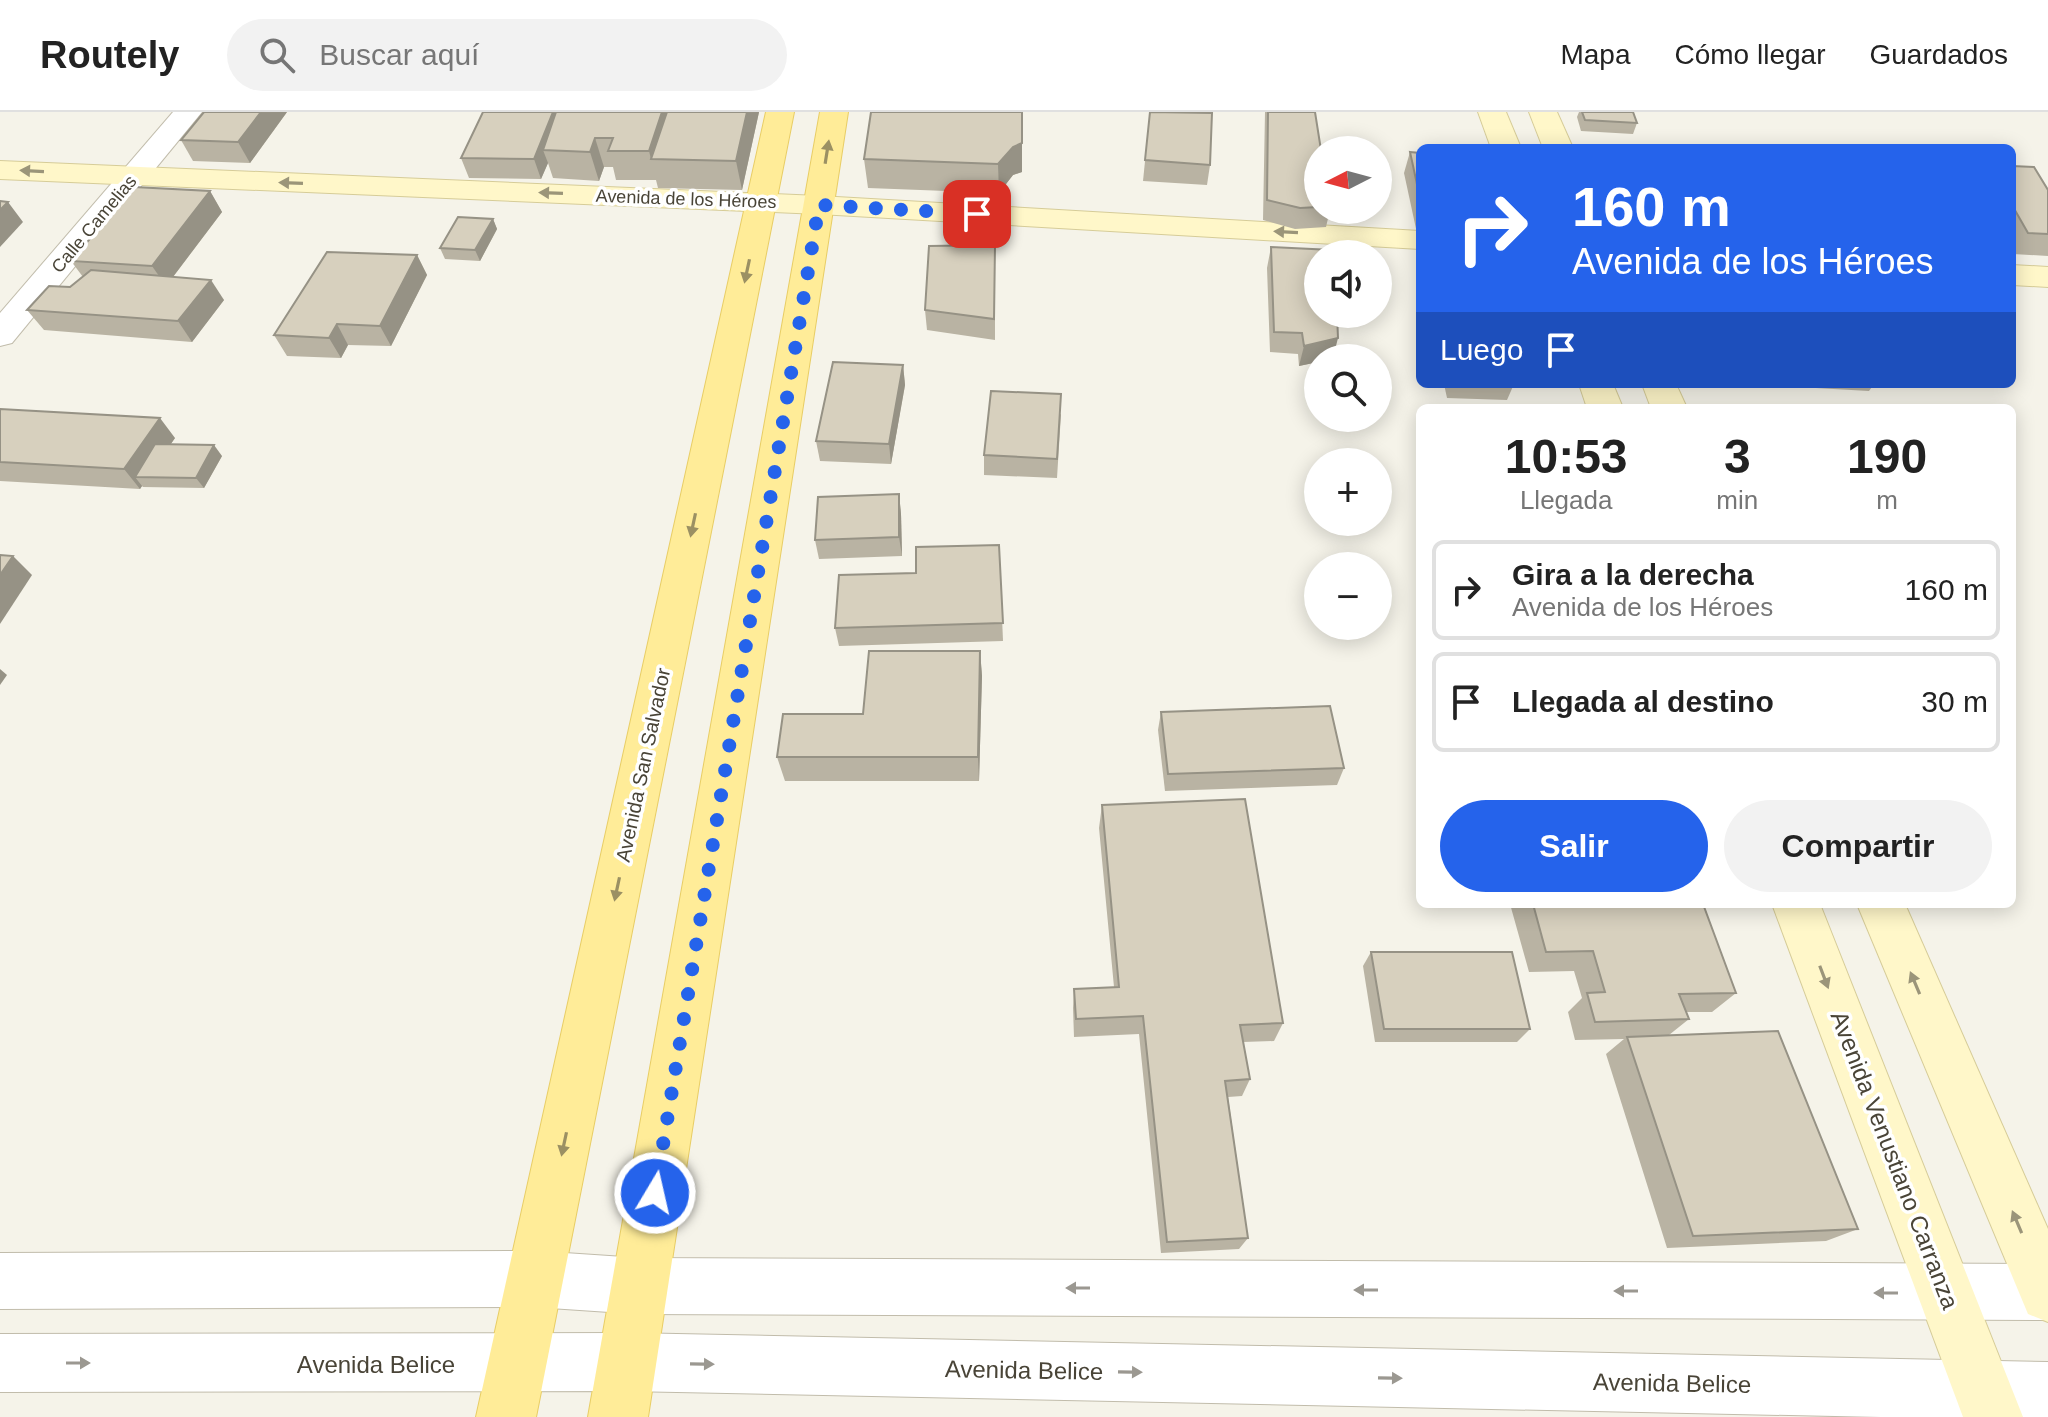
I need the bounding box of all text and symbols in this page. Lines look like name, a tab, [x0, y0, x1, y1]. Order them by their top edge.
search box	[227, 19, 787, 91]
icon: search	[255, 33, 299, 77]
text: Routely	[40, 34, 179, 76]
text: Buscar aquí	[319, 38, 479, 71]
text: Mapa	[1560, 39, 1631, 70]
text: Cómo llegar	[1675, 39, 1825, 70]
text: Guardados	[1869, 39, 2008, 70]
north arrow	[1304, 136, 1392, 224]
map controls	[1304, 136, 1392, 640]
one-way arrow	[821, 139, 834, 164]
one-way arrow	[19, 165, 44, 178]
street label: Calle Camelias	[47, 171, 141, 277]
text: 160 m	[1572, 175, 1731, 238]
one-way arrow	[278, 176, 303, 189]
icon: right	[1440, 176, 1544, 280]
pin	[943, 180, 1011, 248]
street label: Avenida de los Héroes	[595, 186, 777, 212]
one-way arrow	[538, 187, 563, 200]
icon: arrive	[955, 192, 999, 236]
one-way arrow	[1273, 225, 1298, 238]
button: sound	[1304, 240, 1392, 328]
text: Avenida de los Héroes	[1572, 241, 1934, 282]
one-way arrow	[740, 258, 753, 283]
icon: arrive	[1539, 328, 1583, 372]
text: Luego	[1440, 333, 1523, 366]
button: search	[1304, 344, 1392, 432]
text: 10:53	[1505, 430, 1628, 483]
text: 3	[1724, 430, 1751, 483]
text: 190	[1847, 430, 1927, 483]
button: +	[1304, 448, 1392, 536]
text: Llegada	[1520, 485, 1612, 515]
text: min	[1716, 485, 1758, 515]
text: m	[1876, 485, 1898, 515]
one-way arrow	[686, 513, 699, 538]
button: −	[1304, 552, 1392, 640]
text: Gira a la derecha	[1512, 558, 1754, 591]
icon: right	[1444, 568, 1488, 612]
text: 160 m	[1905, 573, 1988, 606]
text: Avenida de los Héroes	[1512, 592, 1773, 622]
street label: Avenida San Salvador	[612, 666, 674, 864]
icon: arrive	[1444, 680, 1488, 724]
text: Llegada al destino	[1512, 685, 1774, 718]
text: 30 m	[1921, 685, 1988, 718]
button: Salir	[1440, 800, 1708, 892]
button: Compartir	[1724, 800, 1992, 892]
one-way arrow	[610, 877, 623, 902]
one-way arrow	[1818, 965, 1831, 989]
one-way arrow	[1909, 971, 1922, 995]
street label: Avenida Venustiano Carranza	[1826, 1007, 1965, 1313]
one-way arrow	[557, 1131, 570, 1156]
position arrow	[613, 1151, 697, 1235]
one-way arrow	[2011, 1210, 2024, 1234]
one-way arrow	[1065, 1282, 1090, 1294]
one-way arrow	[1353, 1284, 1378, 1296]
one-way arrow	[1613, 1285, 1638, 1297]
one-way arrow	[1873, 1287, 1898, 1299]
street label: Avenida Belice	[297, 1351, 455, 1378]
street label: Avenida Belice	[945, 1355, 1103, 1385]
one-way arrow	[66, 1357, 91, 1369]
one-way arrow	[690, 1358, 715, 1370]
one-way arrow	[1118, 1366, 1143, 1379]
street label: Avenida Belice	[1593, 1368, 1751, 1398]
one-way arrow	[1378, 1371, 1403, 1384]

